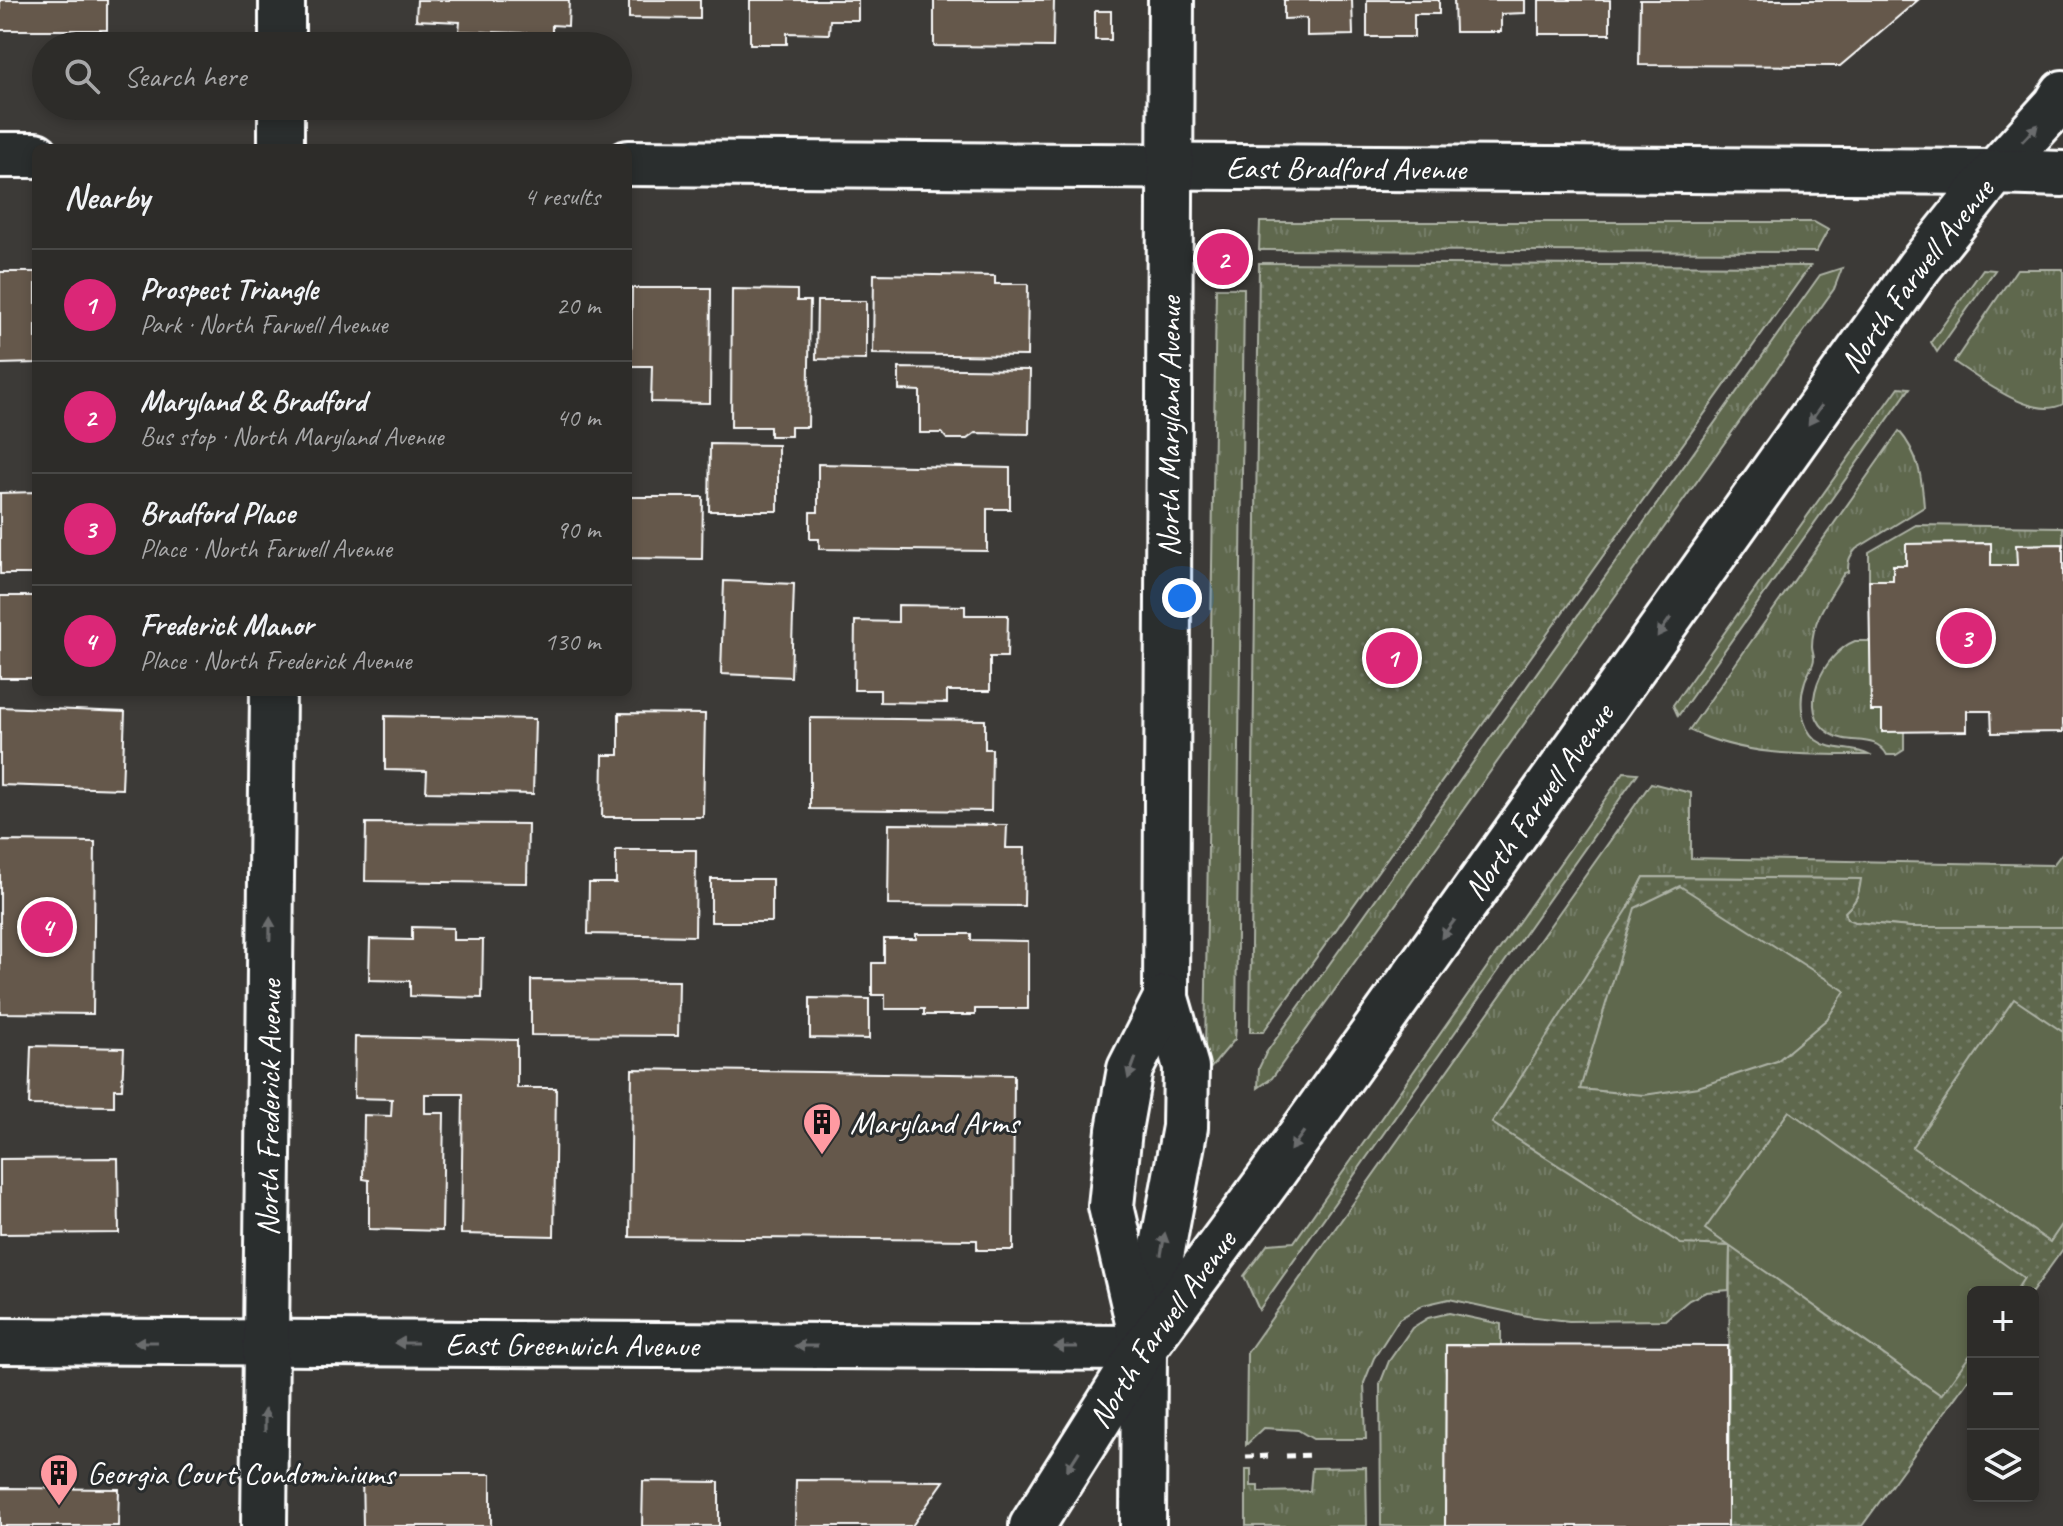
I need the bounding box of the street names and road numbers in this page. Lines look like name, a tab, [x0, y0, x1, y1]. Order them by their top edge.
street label: East Bradford Avenue	[1226, 146, 1469, 189]
street label: North Farwell Avenue	[1830, 168, 2004, 380]
street label: North Maryland Avenue	[1148, 294, 1190, 557]
street label: North Farwell Avenue	[1454, 693, 1624, 908]
street label: North Frederick Avenue	[247, 977, 290, 1236]
street label: North Farwell Avenue	[1078, 1220, 1246, 1436]
street label: East Greenwich Avenue	[445, 1323, 701, 1366]

